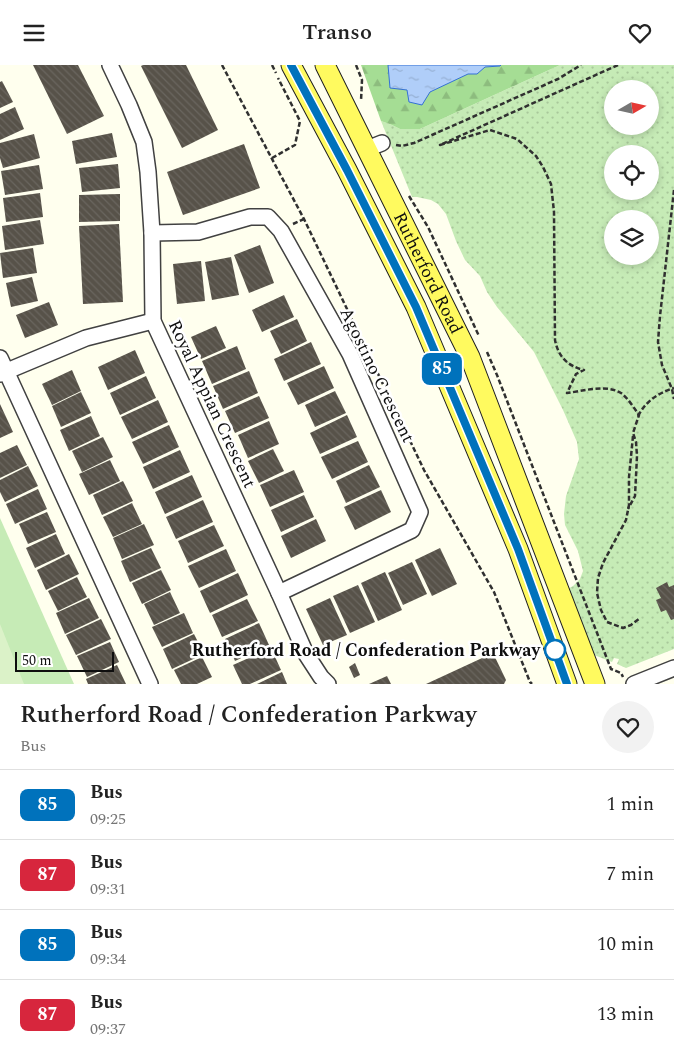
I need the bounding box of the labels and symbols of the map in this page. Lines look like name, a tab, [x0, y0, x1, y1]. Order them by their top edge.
north arrow	[604, 80, 659, 135]
street label: Rutherford Road	[386, 207, 470, 338]
street label: Agostino Crescent	[332, 303, 422, 447]
street label: Royal Appian Crescent	[161, 315, 263, 493]
line badge: 85	[420, 353, 464, 385]
place label: Rutherford Road / Confederation Parkway	[191, 637, 541, 664]
marker: Rutherford Road / Confederation Parkway	[544, 639, 566, 661]
scale bar	[15, 649, 114, 672]

